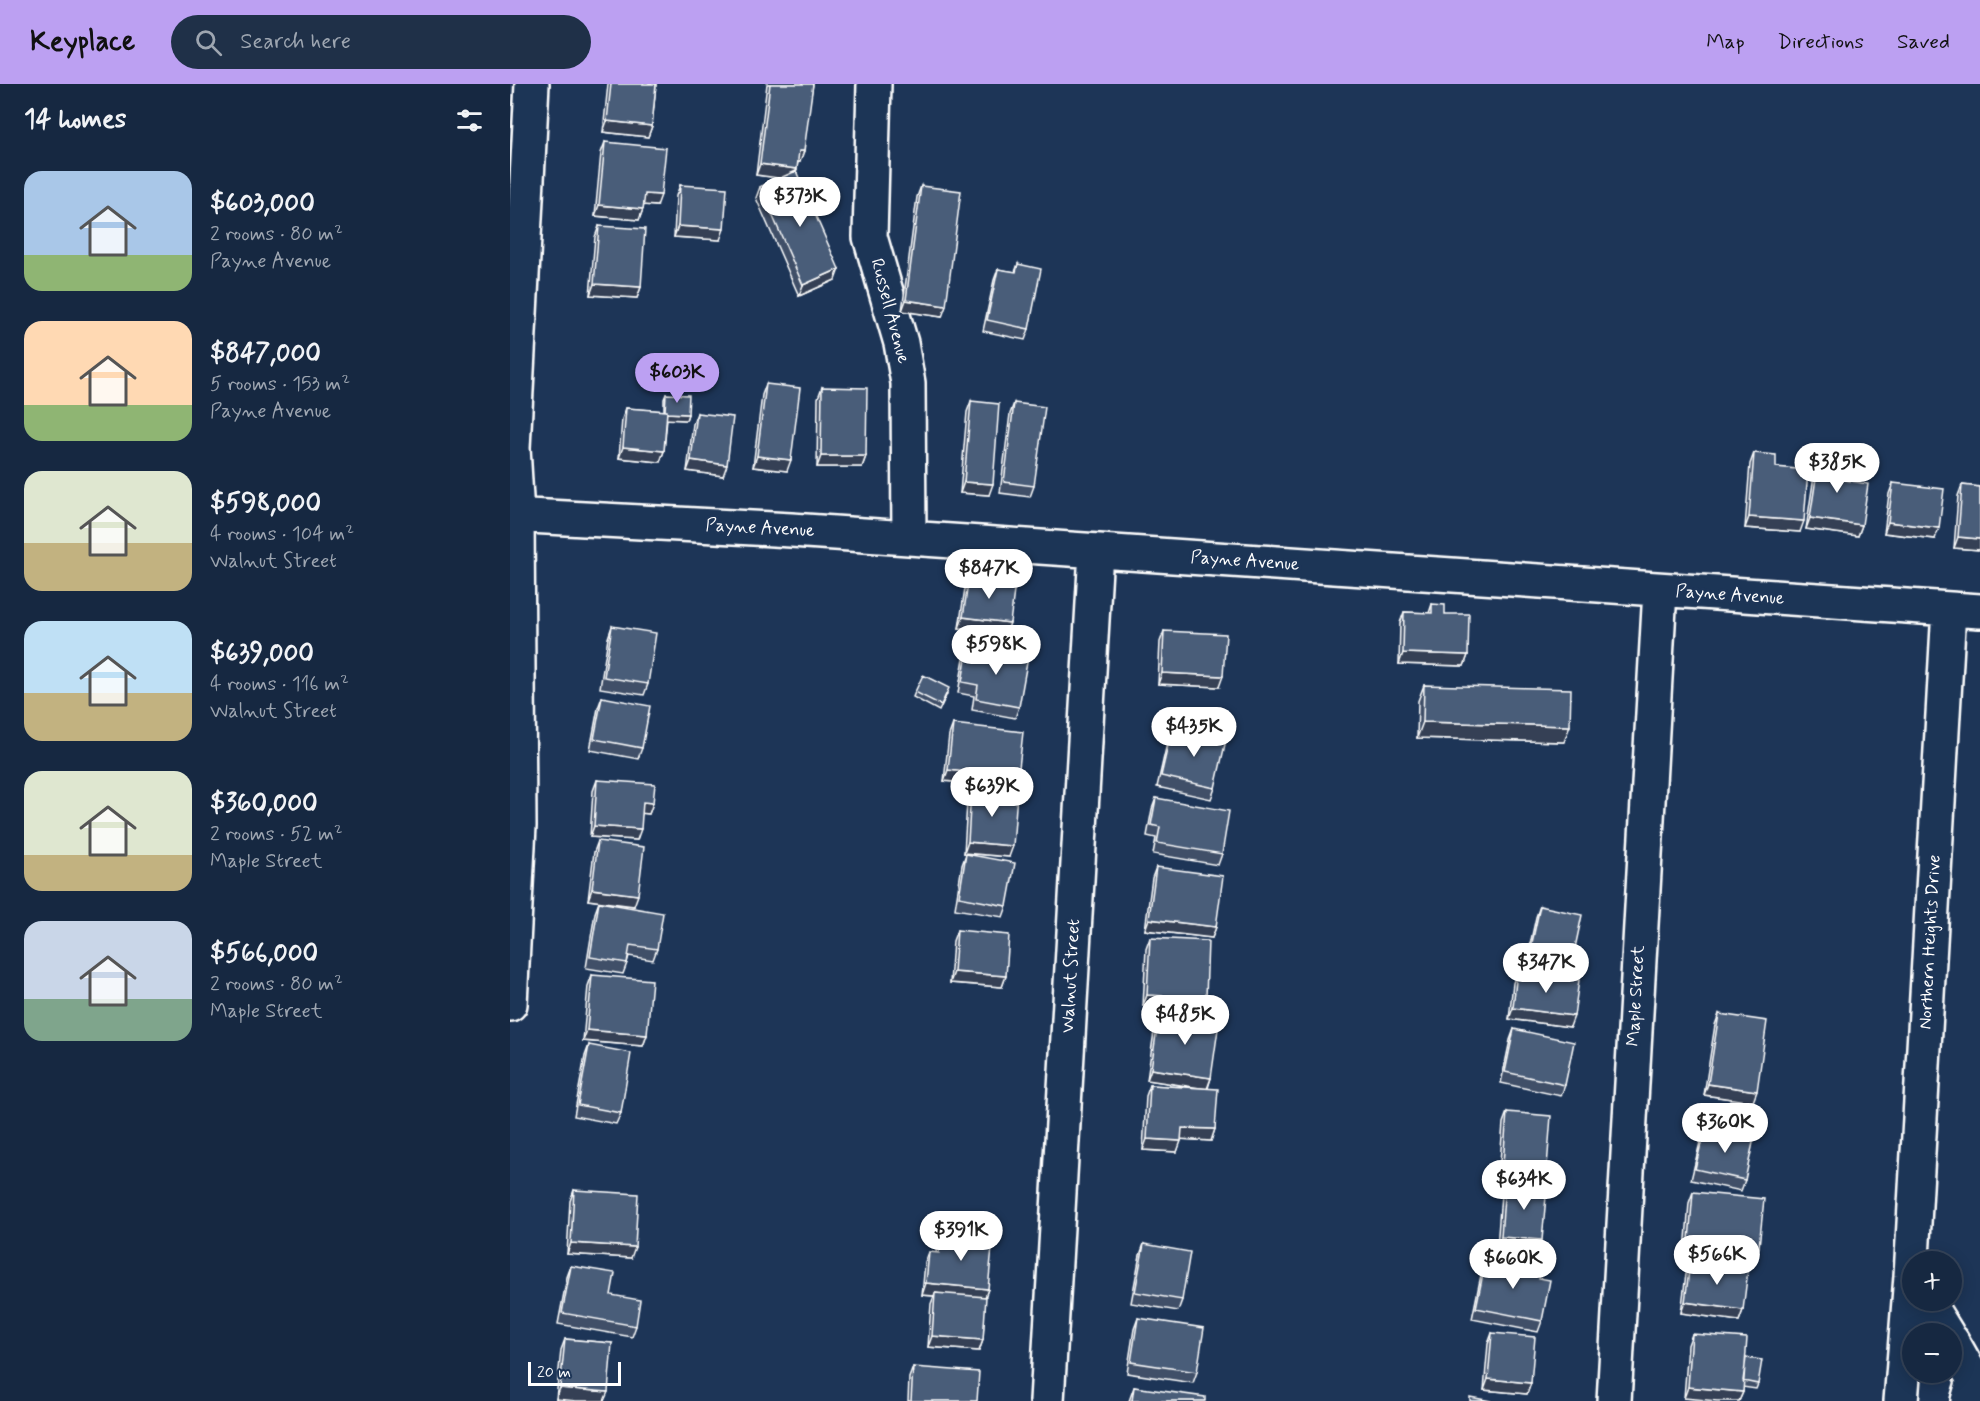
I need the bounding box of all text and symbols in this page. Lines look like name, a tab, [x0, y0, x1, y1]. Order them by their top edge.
search box	[171, 15, 591, 69]
text: Keyplace	[30, 24, 135, 61]
icon: search	[192, 26, 225, 59]
text: Search here	[240, 28, 351, 56]
text: Map	[1706, 28, 1745, 56]
text: Directions	[1778, 28, 1864, 56]
text: Saved	[1897, 28, 1950, 56]
text: 14 homes	[24, 103, 126, 137]
icon: filters	[453, 104, 486, 137]
pin: $373K	[758, 177, 842, 228]
text: $373K	[773, 183, 827, 210]
text: $603,000	[210, 187, 315, 221]
icon: home	[72, 195, 144, 267]
text: 2 rooms · 80 m²	[210, 221, 343, 248]
text: Payne Avenue	[210, 248, 331, 275]
street label: Russell Avenue	[864, 256, 916, 366]
text: $847,000	[210, 337, 321, 371]
icon: home	[72, 345, 144, 417]
pin: $603K	[635, 353, 719, 404]
text: $603K	[649, 359, 705, 386]
text: 5 rooms · 153 m²	[210, 371, 350, 398]
text: Payne Avenue	[210, 398, 331, 425]
pin: $385K	[1795, 443, 1879, 494]
text: $385K	[1809, 449, 1866, 476]
text: $598,000	[210, 487, 321, 521]
icon: home	[72, 495, 144, 567]
street label: Payne Avenue	[705, 513, 815, 543]
text: 4 rooms · 104 m²	[210, 521, 354, 548]
street label: Payne Avenue	[1190, 545, 1300, 577]
text: Walnut Street	[210, 548, 337, 575]
pin: $847K	[947, 549, 1031, 600]
text: $847K	[959, 555, 1019, 582]
street label: Payne Avenue	[1675, 579, 1785, 611]
pin: $598K	[954, 625, 1038, 676]
text: $598K	[966, 631, 1026, 658]
text: $639,000	[210, 637, 314, 671]
icon: home	[72, 645, 144, 717]
text: 4 rooms · 116 m²	[210, 671, 349, 698]
text: Walnut Street	[210, 698, 337, 725]
pin: $435K	[1152, 707, 1236, 758]
text: $435K	[1165, 713, 1223, 740]
pin: $639K	[950, 767, 1034, 818]
text: $639K	[964, 773, 1020, 800]
text: $360,000	[210, 787, 318, 821]
icon: home	[72, 795, 144, 867]
text: 2 rooms · 52 m²	[210, 821, 343, 848]
text: Maple Street	[210, 848, 323, 875]
street label: Northern Heights Drive	[1913, 854, 1947, 1030]
street label: Walnut Street	[1056, 918, 1086, 1034]
text: $566,000	[210, 937, 318, 971]
pin: $347K	[1504, 943, 1588, 994]
street label: Maple Street	[1621, 944, 1651, 1047]
icon: home	[72, 945, 144, 1017]
text: $347K	[1517, 949, 1575, 976]
text: 2 rooms · 80 m²	[210, 971, 343, 998]
pin: $485K	[1143, 995, 1227, 1046]
text: Maple Street	[210, 998, 323, 1025]
text: $485K	[1155, 1001, 1215, 1028]
pin: $360K	[1683, 1103, 1767, 1154]
text: $360K	[1696, 1109, 1754, 1136]
pin: $634K	[1482, 1160, 1566, 1211]
text: $634K	[1496, 1166, 1552, 1193]
pin: $391K	[919, 1211, 1003, 1262]
text: $391K	[934, 1217, 988, 1244]
pin: $566K	[1675, 1235, 1759, 1286]
pin: $660K	[1471, 1239, 1555, 1290]
text: $566K	[1688, 1241, 1746, 1268]
text: $660K	[1483, 1245, 1543, 1272]
map controls	[1902, 1251, 1962, 1383]
button: +	[1902, 1251, 1962, 1311]
button: −	[1902, 1323, 1962, 1383]
scale bar	[528, 1359, 621, 1386]
text: 20 m	[537, 1362, 571, 1383]

